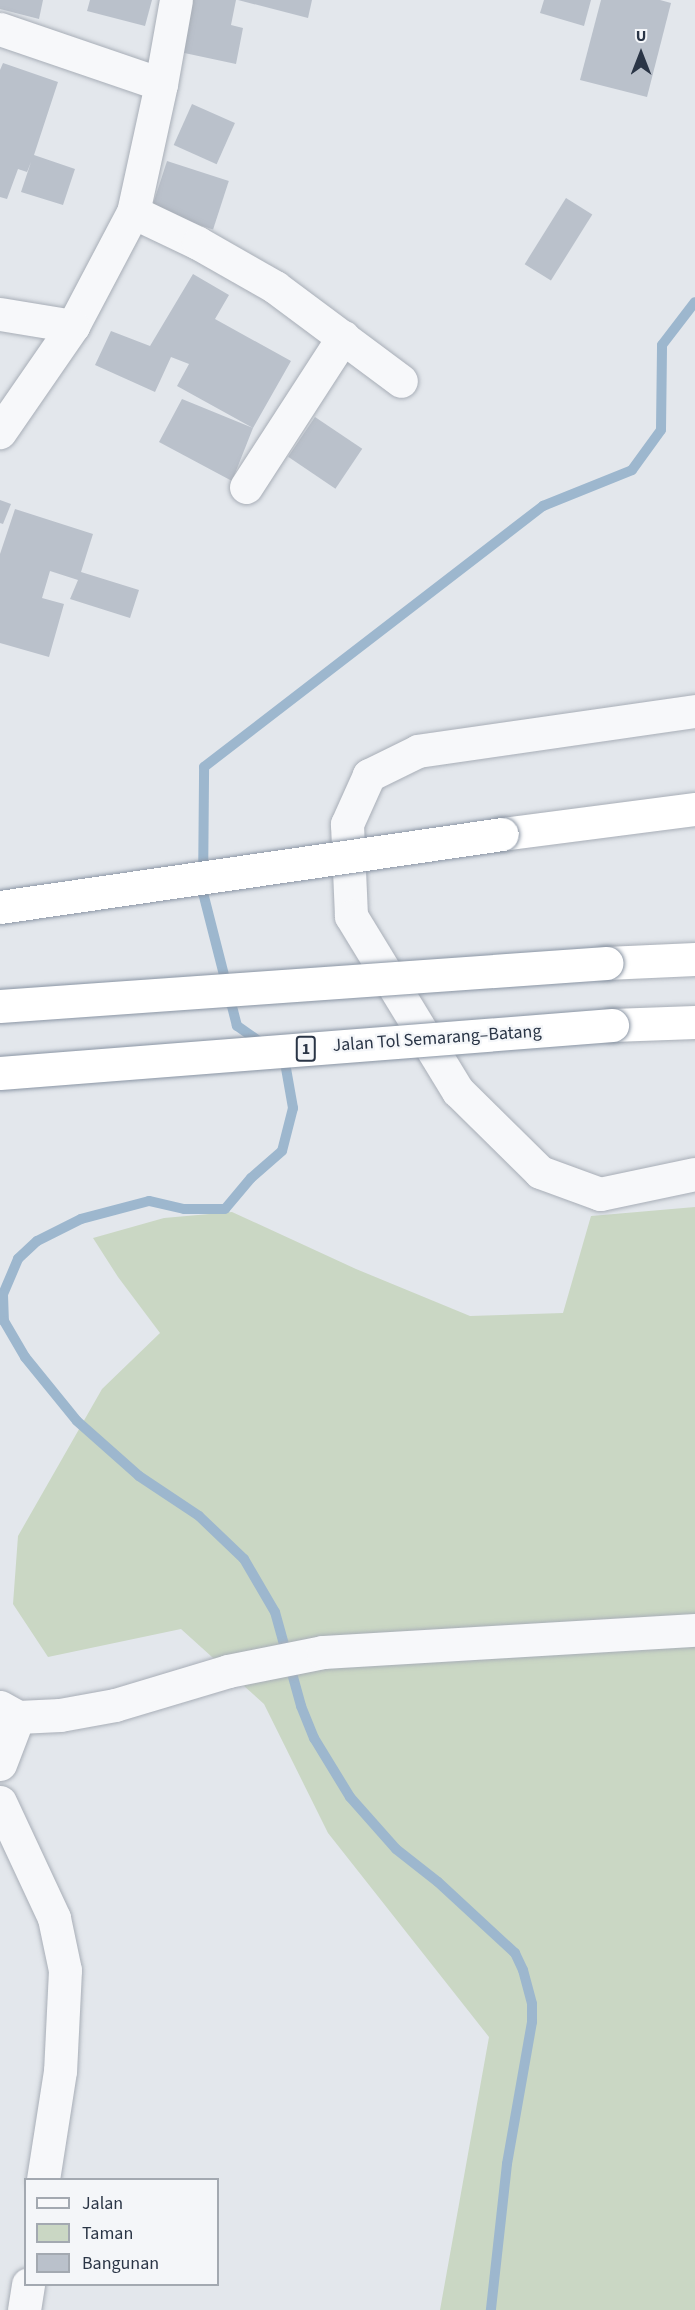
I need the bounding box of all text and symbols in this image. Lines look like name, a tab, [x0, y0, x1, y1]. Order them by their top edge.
north arrow	[611, 24, 671, 84]
text: U	[636, 25, 646, 47]
street label: Jalan Tol Semarang–Batang	[332, 1021, 542, 1057]
road number: 1	[296, 1036, 316, 1062]
legend	[24, 2178, 219, 2286]
text: Jalan	[82, 2191, 123, 2216]
text: Taman	[82, 2221, 133, 2246]
text: Bangunan	[82, 2251, 159, 2276]

